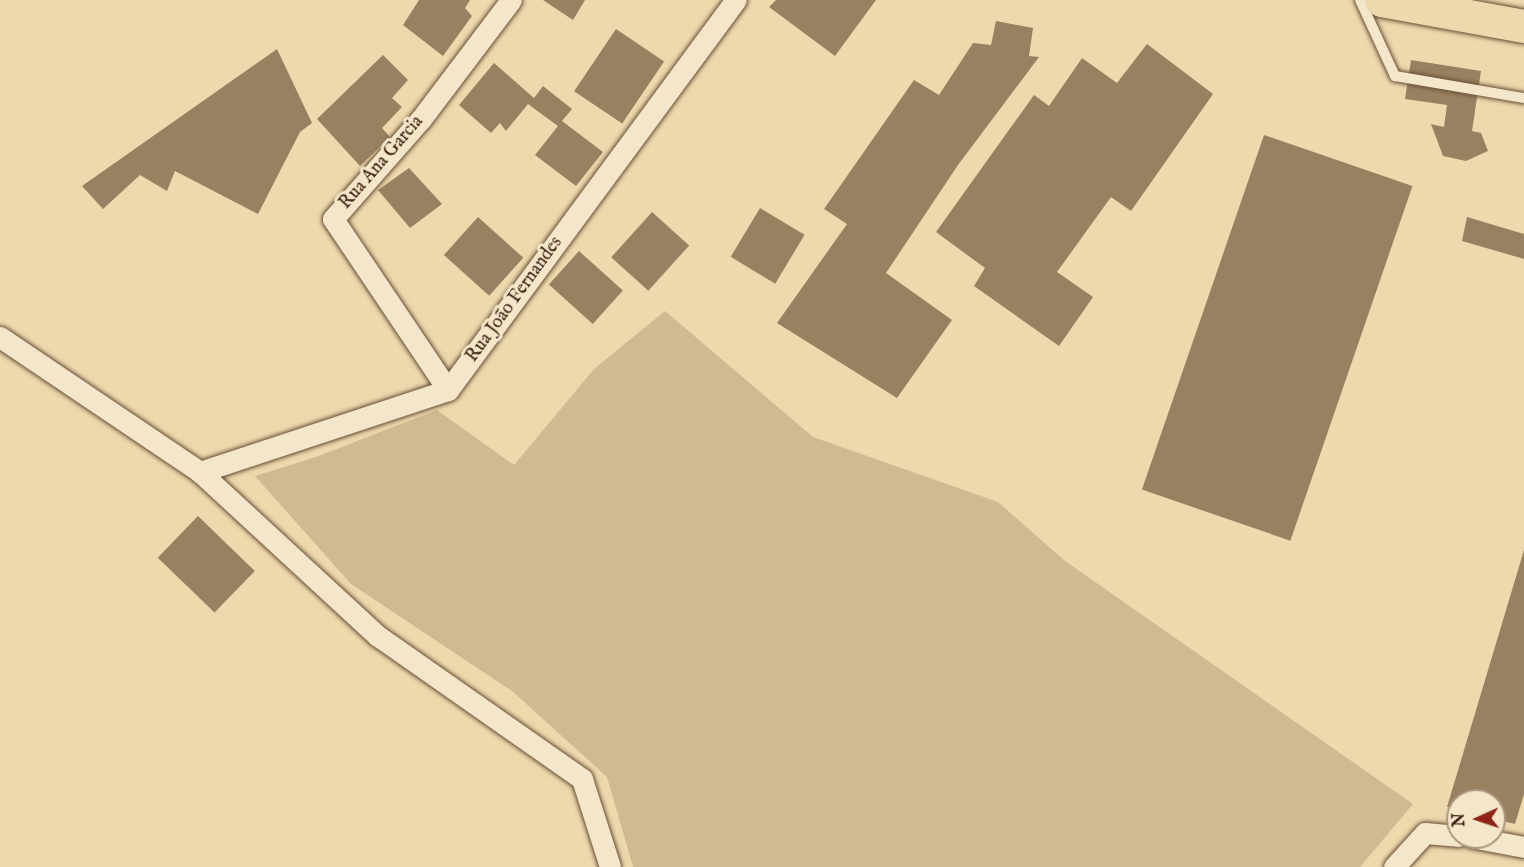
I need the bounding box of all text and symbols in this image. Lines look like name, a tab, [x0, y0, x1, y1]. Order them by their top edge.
street label: Rua Ana Garcia	[335, 112, 429, 214]
street label: Rua João Fernandes	[462, 233, 568, 367]
north arrow	[1446, 789, 1506, 849]
text: N	[1450, 812, 1470, 827]

